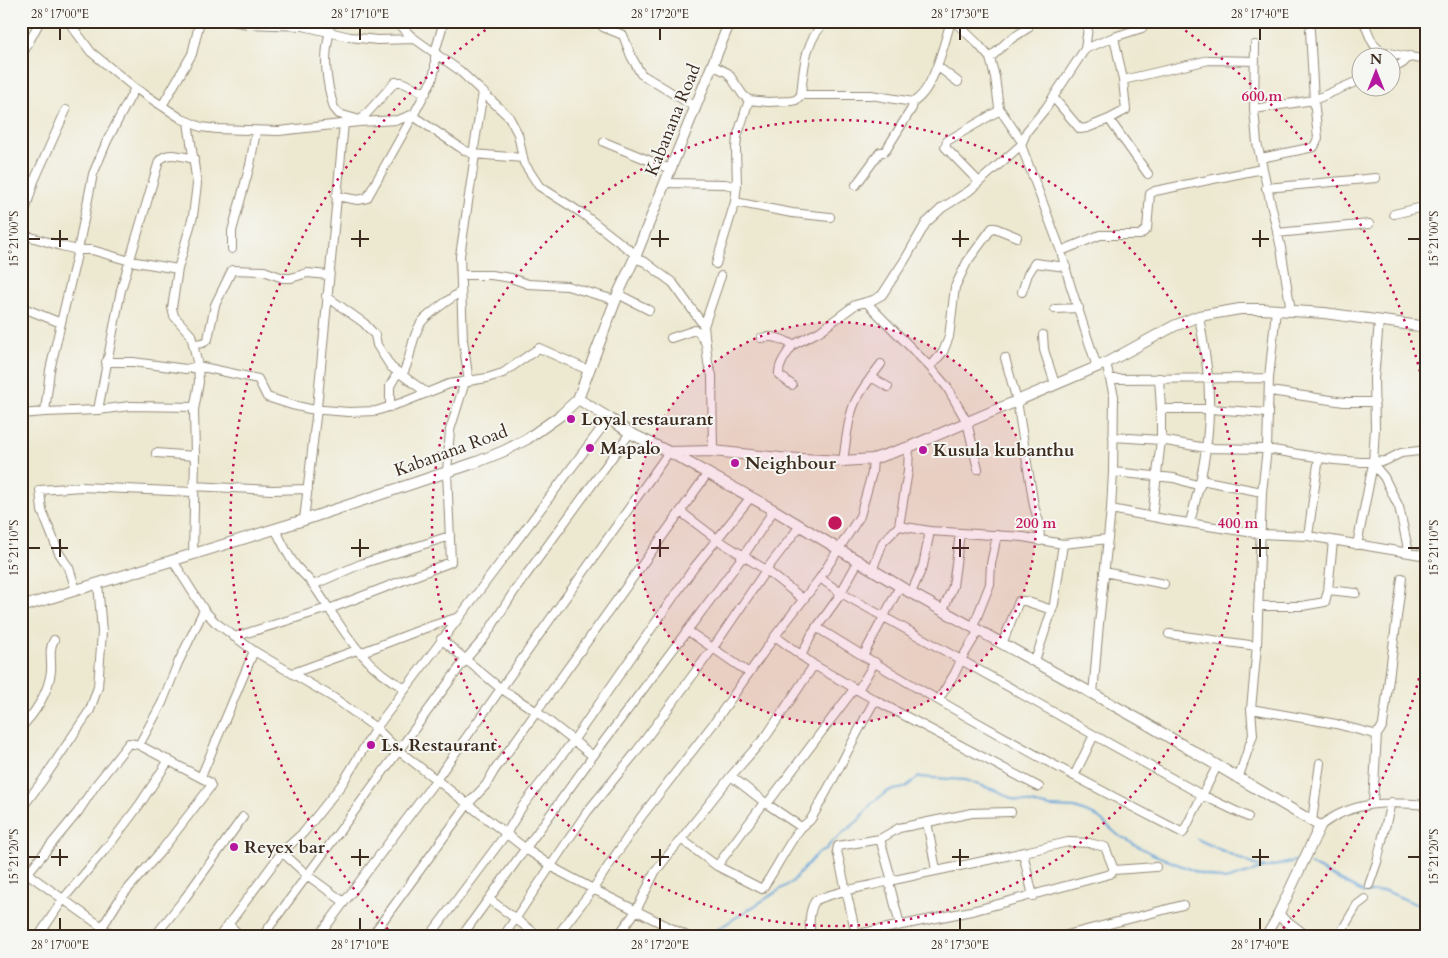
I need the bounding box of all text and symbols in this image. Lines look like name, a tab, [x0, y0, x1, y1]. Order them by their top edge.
text: 28°17'00"E	[31, 6, 89, 22]
text: 28°17'10"E	[331, 6, 389, 22]
text: 28°17'20"E	[631, 6, 689, 22]
text: 28°17'30"E	[931, 6, 989, 22]
text: 28°17'40"E	[1231, 6, 1289, 22]
north arrow	[1350, 48, 1400, 98]
text: N	[1370, 50, 1382, 69]
street label: Kabanana Road	[639, 60, 707, 180]
text: 600 m	[1242, 86, 1283, 106]
text: 15°21'00"S	[6, 211, 22, 267]
text: 15°21'00"S	[1426, 211, 1442, 267]
place label: Loyal restaurant	[581, 407, 714, 432]
marker: Loyal restaurant	[565, 413, 577, 425]
street label: Kabanana Road	[391, 419, 512, 483]
place label: Mapalo	[600, 436, 661, 461]
place label: Kusula kubanthu	[933, 438, 1075, 463]
marker: Mapalo	[584, 442, 596, 454]
marker: Kusula kubanthu	[917, 444, 929, 456]
place label: Neighbour	[745, 451, 837, 476]
marker: Neighbour	[729, 457, 741, 469]
text: 200 m	[1016, 513, 1057, 533]
text: 400 m	[1218, 513, 1259, 533]
centre of rings	[826, 514, 844, 532]
text: 15°21'10"S	[6, 520, 22, 576]
text: 15°21'10"S	[1426, 520, 1442, 576]
place label: Ls. Restaurant	[381, 733, 497, 758]
marker: Ls. Restaurant	[365, 739, 377, 751]
text: 15°21'20"S	[6, 829, 22, 885]
text: 15°21'20"S	[1426, 829, 1442, 885]
place label: Reyex bar	[244, 835, 326, 860]
marker: Reyex bar	[228, 841, 240, 853]
text: 28°17'00"E	[31, 937, 89, 953]
text: 28°17'10"E	[331, 937, 389, 953]
text: 28°17'20"E	[631, 937, 689, 953]
text: 28°17'30"E	[931, 937, 989, 953]
text: 28°17'40"E	[1231, 937, 1289, 953]

